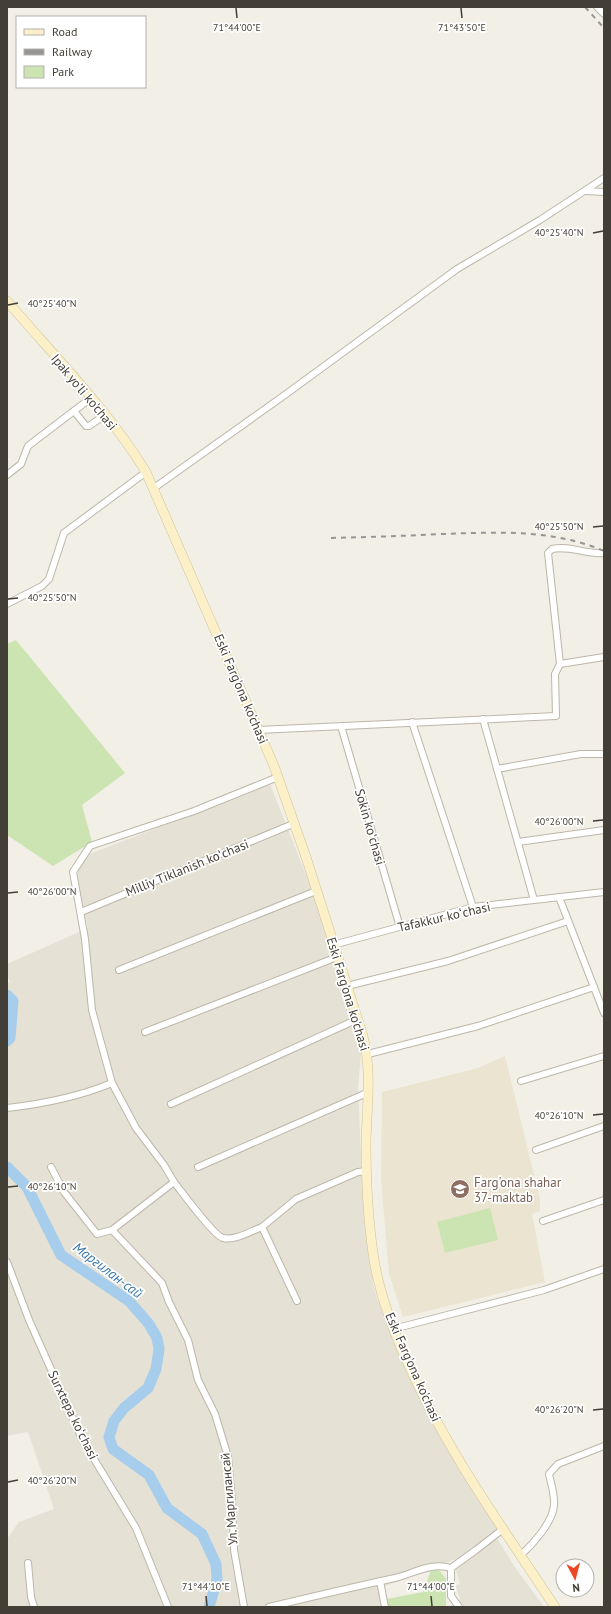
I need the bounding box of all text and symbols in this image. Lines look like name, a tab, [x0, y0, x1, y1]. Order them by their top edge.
legend	[16, 16, 146, 88]
text: 71°44'00"E	[213, 21, 261, 34]
text: 71°43'50"E	[438, 21, 486, 34]
text: Road	[52, 24, 77, 39]
text: Railway	[52, 44, 92, 59]
text: Park	[52, 64, 74, 79]
text: 40°25'40"N	[534, 226, 584, 239]
text: 40°25'40"N	[27, 297, 77, 310]
street label: Ipak yo'li ko'chasi	[47, 350, 121, 434]
text: 40°25'50"N	[534, 520, 584, 533]
text: 40°25'50"N	[27, 591, 77, 604]
street label: Eski Farg'ona ko'chasi	[210, 631, 272, 747]
street label: Sokin koʻchasi	[351, 787, 389, 867]
text: 40°26'00"N	[534, 815, 584, 828]
street label: Milliy Tiklanish koʻchasi	[123, 835, 251, 901]
text: 40°26'00"N	[27, 885, 77, 898]
street label: Tafakkur koʻchasi	[396, 898, 492, 936]
street label: Eski Farg'ona ko'chasi	[323, 935, 373, 1053]
text: 40°26'10"N	[534, 1109, 584, 1122]
place label: Farg'ona shahar 37-maktab	[474, 1174, 562, 1206]
school or university icon: Farg'ona shahar 37-maktab	[449, 1178, 471, 1200]
text: 40°26'10"N	[27, 1180, 77, 1193]
water label: Маргилан-сай	[70, 1238, 146, 1302]
street label: Eski Farg'ona ko'chasi	[381, 1310, 445, 1424]
street label: Surxtepa koʻchasi	[44, 1368, 102, 1462]
text: 40°26'20"N	[534, 1403, 584, 1416]
street label: Ул. Маргилансай	[216, 1452, 242, 1546]
text: 40°26'20"N	[27, 1474, 77, 1487]
north arrow	[555, 1558, 595, 1598]
text: 71°44'10"E	[182, 1580, 230, 1593]
text: 71°44'00"E	[407, 1580, 455, 1593]
text: N	[572, 1581, 581, 1595]

